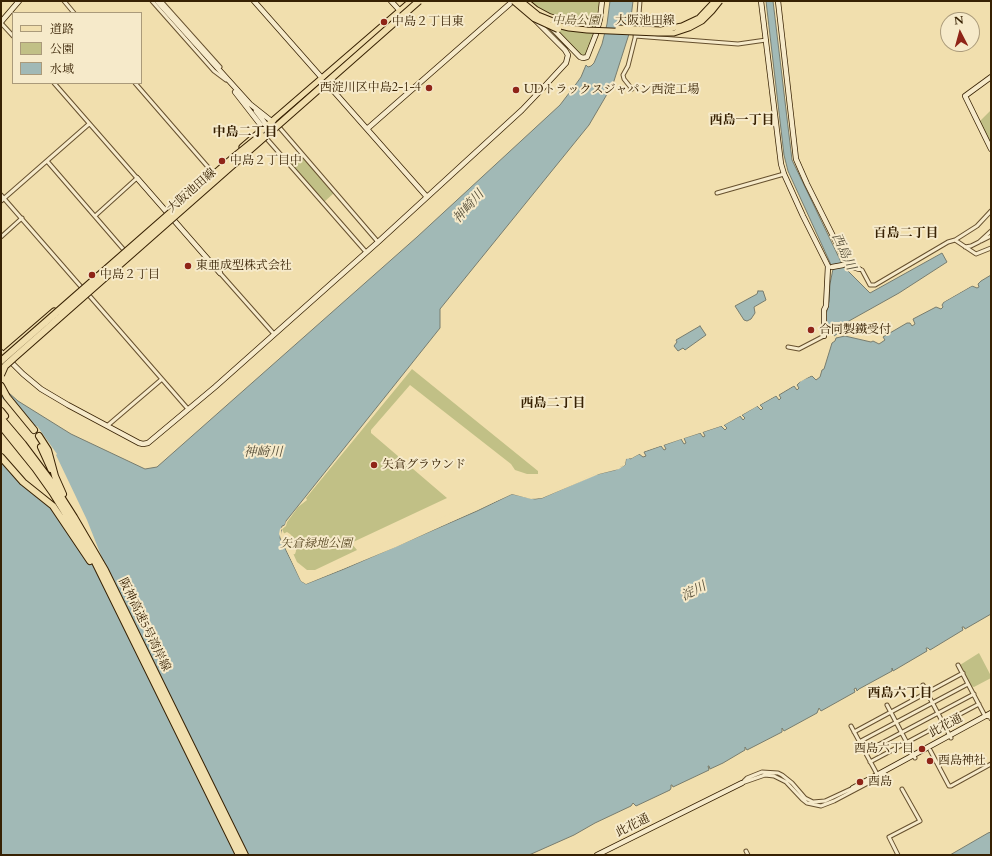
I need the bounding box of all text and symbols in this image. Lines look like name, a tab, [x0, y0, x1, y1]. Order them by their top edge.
legend	[12, 12, 142, 84]
north arrow	[940, 12, 980, 52]
text: N	[953, 13, 964, 29]
park label: 中島公園	[552, 14, 600, 28]
street label: 大阪池田線	[615, 14, 675, 28]
place label: 中島２丁目東	[392, 15, 464, 29]
marker: 中島２丁目東	[379, 17, 389, 27]
text: 道路	[50, 21, 74, 37]
text: 公園	[50, 41, 74, 57]
text: 水域	[50, 61, 74, 77]
place label: 西淀川区中島2-1-4	[320, 81, 421, 95]
marker: 西淀川区中島2-1-4	[424, 83, 434, 93]
place label: UDトラックスジャパン西淀工場	[524, 83, 700, 97]
marker: UDトラックスジャパン西淀工場	[511, 85, 521, 95]
district label: 西島一丁目	[710, 113, 774, 129]
district label: 中島二丁目	[213, 125, 277, 141]
place label: 中島２丁目中	[230, 154, 302, 168]
marker: 中島２丁目中	[217, 156, 227, 166]
street label: 大阪池田線	[165, 166, 219, 216]
water label: 神崎川	[450, 187, 488, 227]
district label: 百島二丁目	[874, 226, 938, 242]
water label: 西島川	[828, 231, 858, 273]
place label: 東亜成型株式会社	[196, 259, 292, 273]
marker: 東亜成型株式会社	[183, 261, 193, 271]
place label: 中島２丁目	[100, 268, 160, 282]
marker: 中島２丁目	[87, 270, 97, 280]
place label: 合同製鐵受付	[819, 323, 891, 337]
marker: 合同製鐵受付	[806, 325, 816, 335]
district label: 西島二丁目	[521, 396, 585, 412]
water label: 神崎川	[244, 445, 282, 461]
place label: 矢倉グラウンド	[382, 458, 466, 472]
marker: 矢倉グラウンド	[369, 460, 379, 470]
park label: 矢倉緑地公園	[280, 537, 352, 551]
street label: 阪神高速5号湾岸線	[115, 576, 173, 674]
water label: 淀川	[679, 579, 709, 605]
district label: 酉島六丁目	[868, 686, 932, 702]
street label: 此花通	[927, 711, 965, 741]
place label: 酉島六丁目	[854, 742, 914, 756]
marker: 酉島六丁目	[917, 744, 927, 754]
place label: 酉島神社	[938, 754, 986, 768]
marker: 酉島神社	[925, 756, 935, 766]
place label: 酉島	[868, 775, 892, 789]
marker: 酉島	[855, 777, 865, 787]
street label: 此花通	[614, 812, 652, 840]

